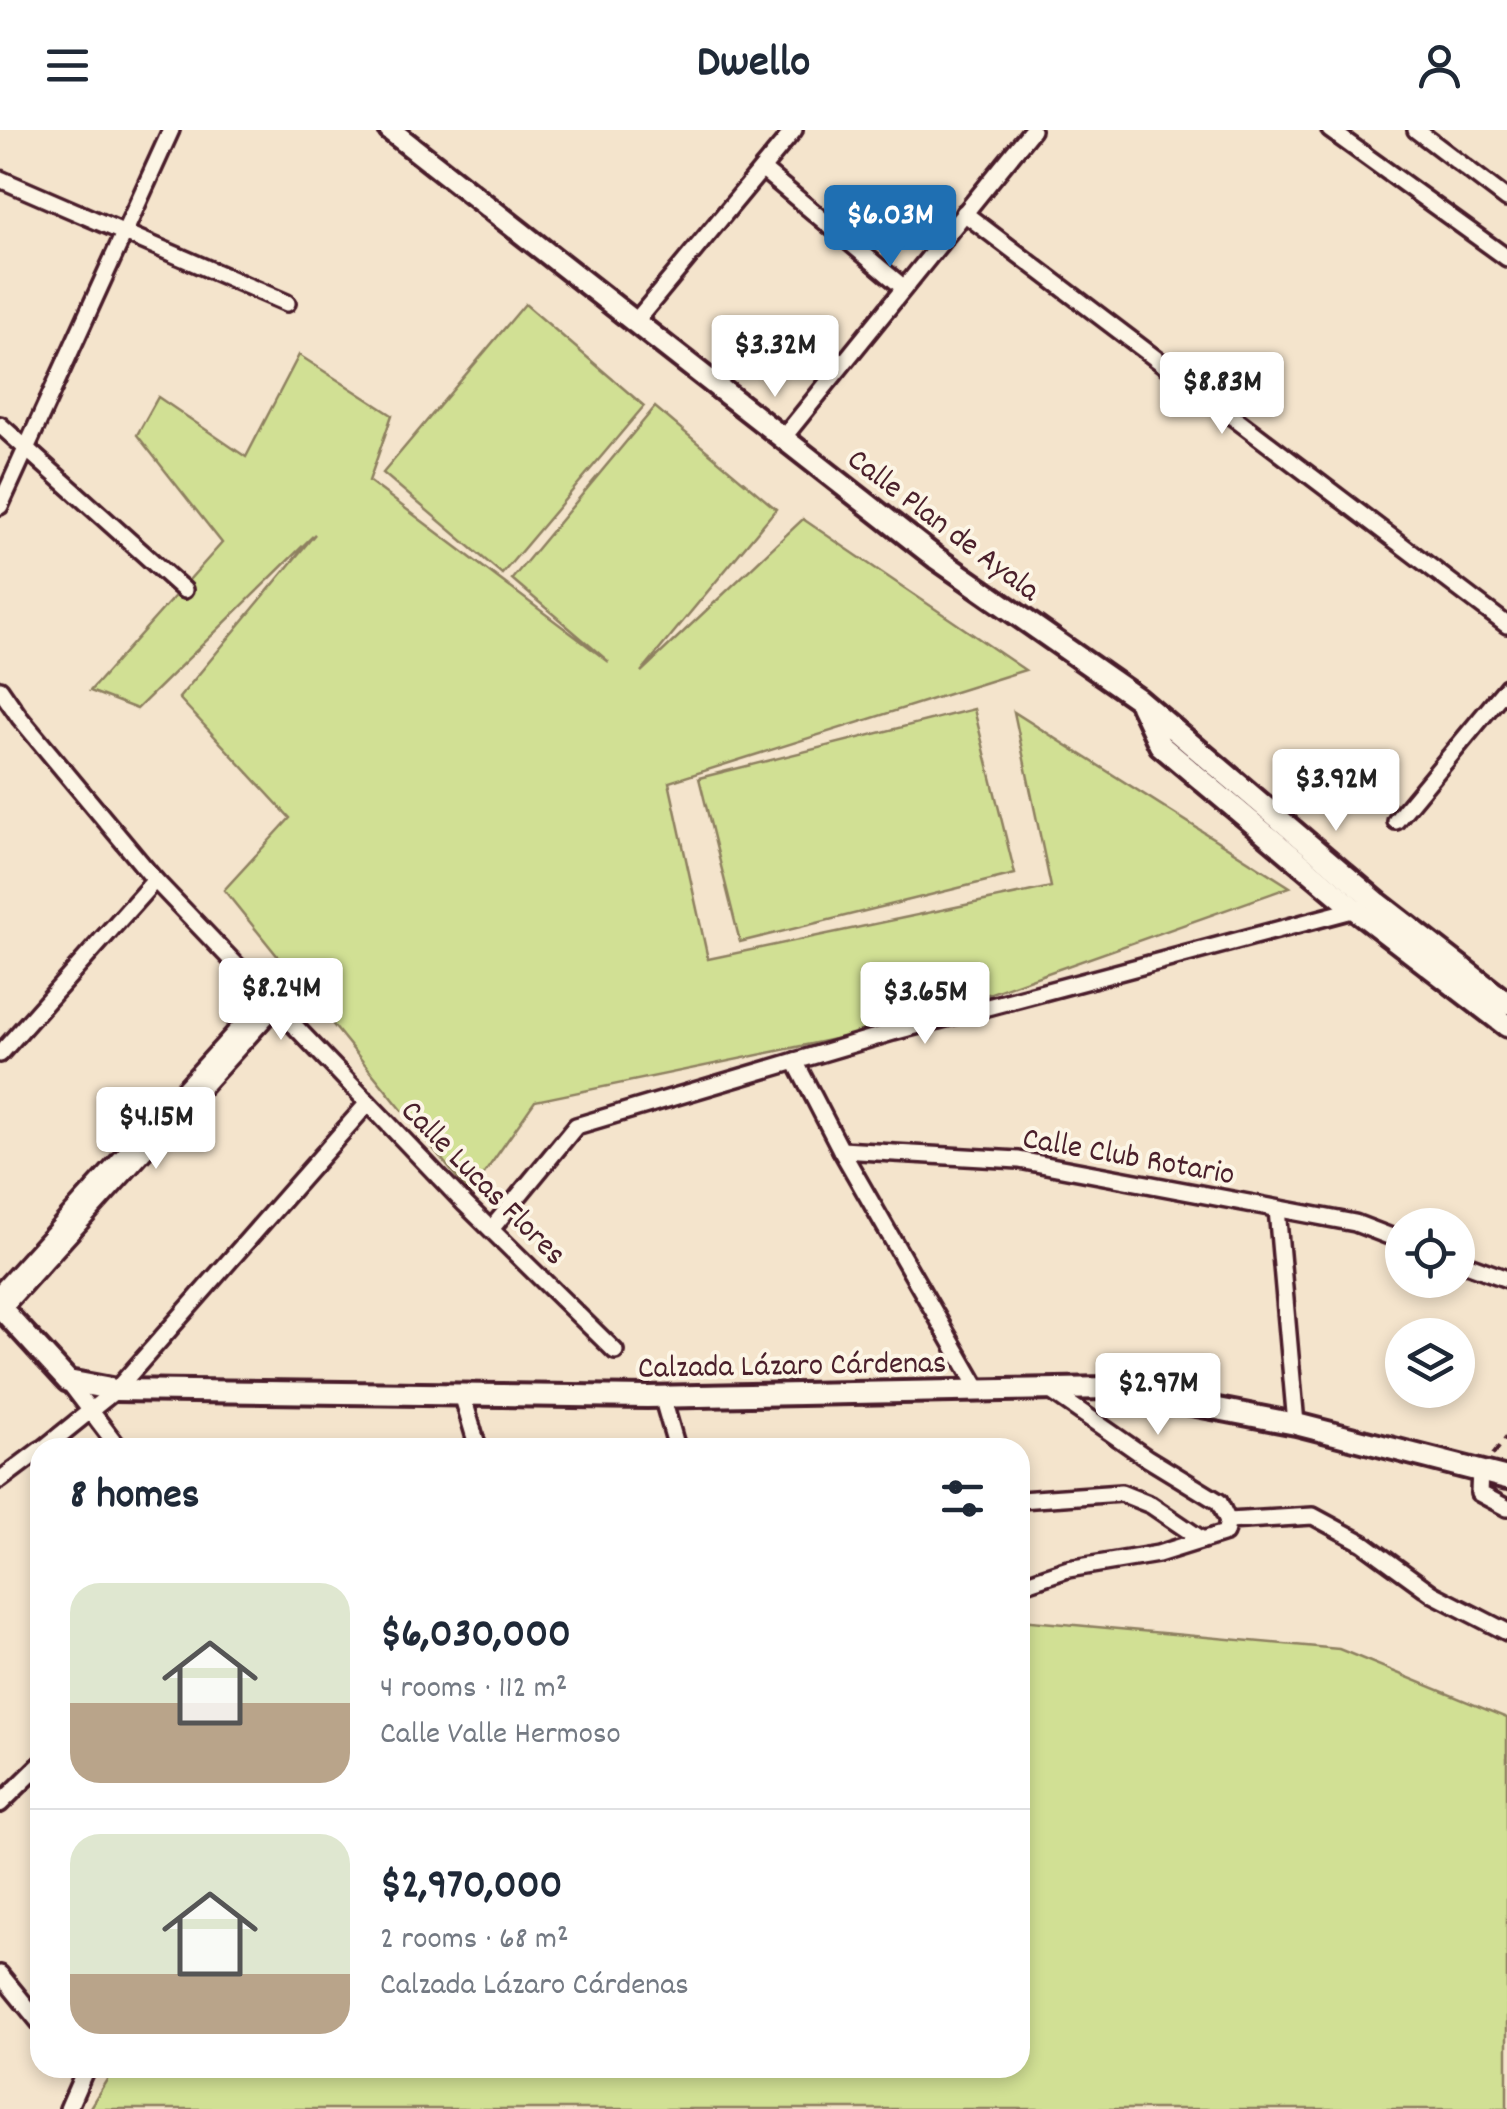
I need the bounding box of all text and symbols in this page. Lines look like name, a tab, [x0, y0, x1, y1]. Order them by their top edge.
text: Dwello	[697, 33, 810, 97]
icon: menu	[40, 38, 95, 93]
icon: person	[1412, 38, 1467, 93]
pin: $6.03M	[809, 185, 971, 270]
text: $6.03M	[846, 194, 934, 240]
pin: $3.32M	[694, 315, 856, 400]
text: $3.32M	[734, 324, 816, 370]
pin: $8.83M	[1141, 352, 1303, 437]
text: $8.83M	[1182, 361, 1262, 407]
street label: Calle Plan de Ayala	[836, 439, 1049, 616]
pin: $3.92M	[1255, 749, 1417, 834]
text: $3.92M	[1294, 758, 1378, 804]
pin: $8.24M	[200, 958, 362, 1043]
pin: $3.65M	[844, 962, 1006, 1047]
text: $8.24M	[241, 967, 321, 1013]
text: $3.65M	[883, 971, 968, 1017]
pin: $4.15M	[75, 1087, 237, 1172]
street label: Calle Lucas Flores	[388, 1091, 575, 1278]
text: $4.15M	[118, 1096, 194, 1142]
street label: Calle Club Rotario	[1019, 1118, 1238, 1200]
map controls	[1385, 1208, 1475, 1408]
button: locate	[1385, 1208, 1475, 1298]
button: layers	[1385, 1318, 1475, 1408]
street label: Calzada Lázaro Cárdenas	[637, 1342, 947, 1394]
pin: $2.97M	[1077, 1353, 1239, 1438]
text: $2.97M	[1117, 1362, 1199, 1408]
text: 8 homes	[70, 1468, 199, 1528]
icon: filters	[935, 1471, 990, 1526]
text: $6,030,000	[380, 1607, 571, 1667]
icon: home	[150, 1623, 270, 1743]
text: 4 rooms · 112 m²	[380, 1667, 567, 1713]
text: Calle Valle Hermoso	[380, 1713, 621, 1759]
text: $2,970,000	[380, 1858, 563, 1918]
icon: home	[150, 1874, 270, 1994]
text: 2 rooms · 68 m²	[380, 1918, 569, 1964]
text: Calzada Lázaro Cárdenas	[380, 1964, 689, 2010]

